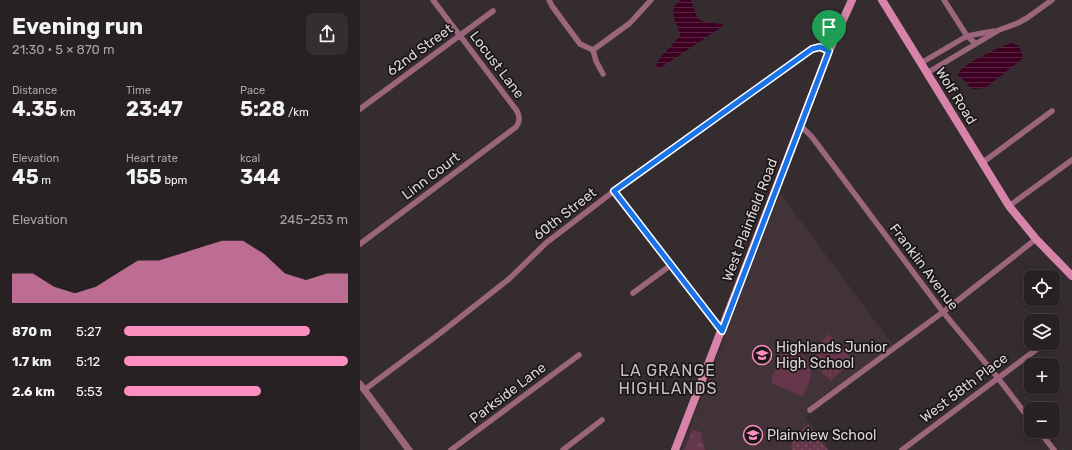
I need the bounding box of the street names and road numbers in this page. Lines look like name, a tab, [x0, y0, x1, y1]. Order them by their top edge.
street label: 62nd Street	[384, 20, 457, 80]
street label: Locust Lane	[466, 28, 528, 102]
street label: Wolf Road	[932, 64, 980, 128]
street label: Linn Court	[399, 148, 464, 203]
street label: West Plainfield Road	[719, 156, 781, 284]
street label: 60th Street	[530, 184, 600, 244]
street label: Franklin Avenue	[886, 220, 962, 314]
street label: West 58th Place	[917, 349, 1011, 426]
street label: Parkside Lane	[467, 359, 550, 427]

